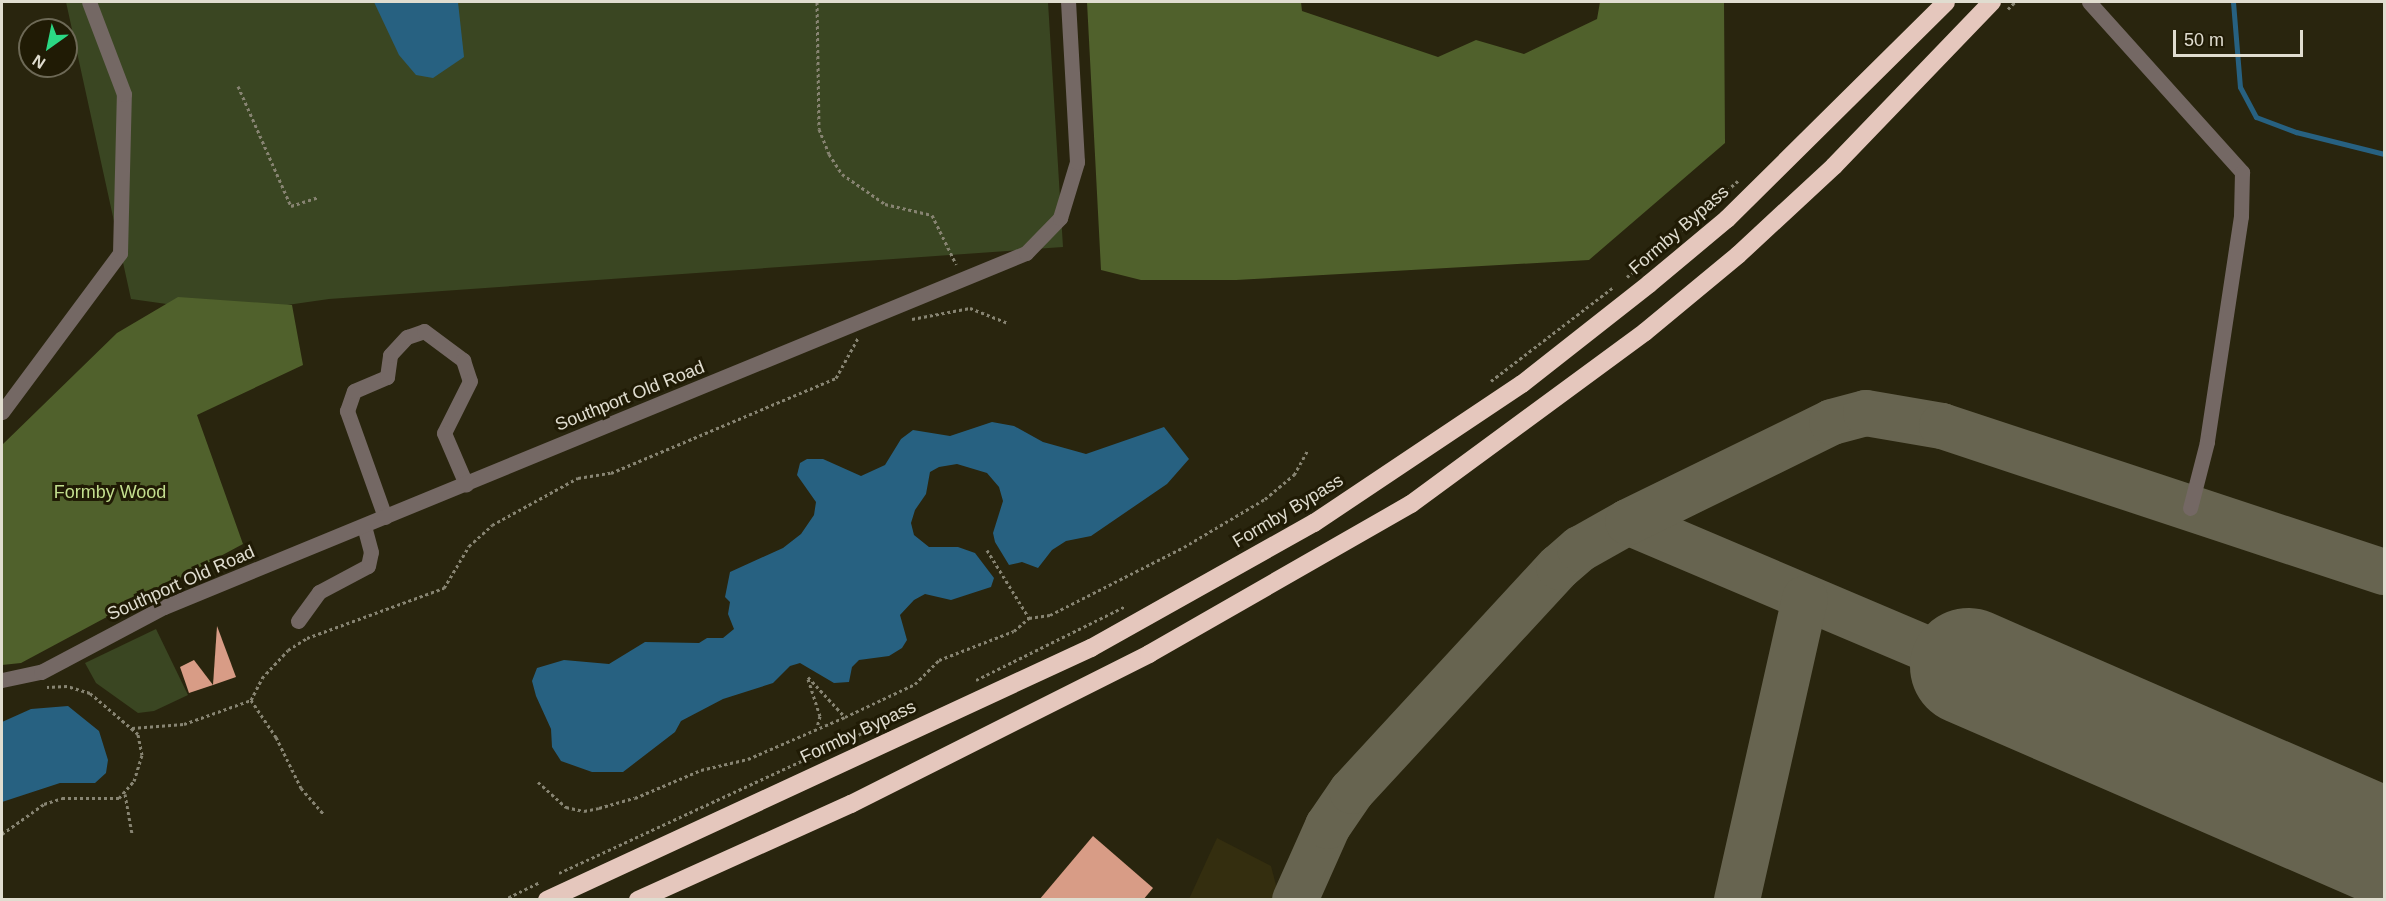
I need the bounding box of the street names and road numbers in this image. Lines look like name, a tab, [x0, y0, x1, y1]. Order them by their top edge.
street label: Formby Bypass	[1625, 181, 1733, 279]
street label: Southport Old Road	[552, 356, 708, 436]
street label: Formby Bypass	[1229, 470, 1347, 552]
street label: Southport Old Road	[104, 541, 258, 625]
street label: Formby Bypass	[797, 696, 919, 768]

